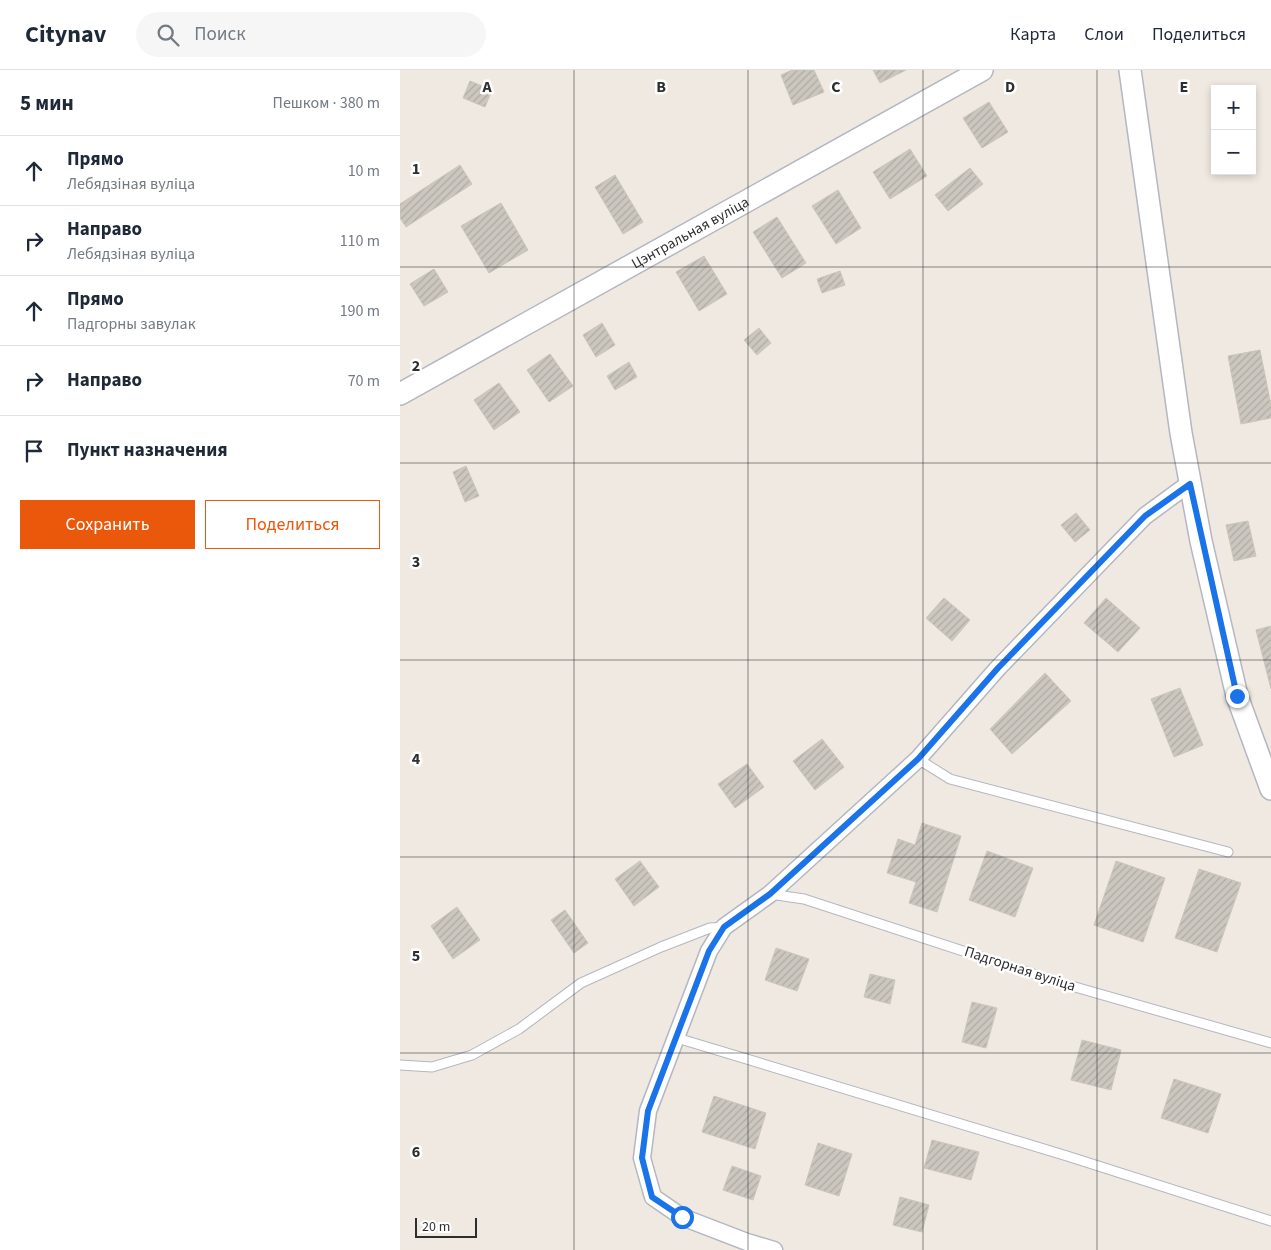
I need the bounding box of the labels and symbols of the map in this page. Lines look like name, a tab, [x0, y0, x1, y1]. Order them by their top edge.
text: A	[481, 76, 492, 98]
text: B	[656, 76, 666, 98]
text: C	[831, 76, 841, 98]
text: D	[1005, 76, 1015, 98]
text: E	[1180, 76, 1188, 98]
text: 1	[412, 158, 420, 180]
street label: Цэнтральная вуліца	[627, 191, 753, 274]
text: 2	[412, 355, 420, 377]
text: 3	[412, 551, 420, 573]
route end	[1226, 685, 1249, 708]
text: 4	[412, 748, 421, 770]
street label: Падгорная вуліца	[962, 941, 1078, 997]
text: 5	[412, 945, 420, 967]
text: 6	[412, 1141, 420, 1163]
route start	[671, 1206, 694, 1229]
scale bar	[415, 1215, 478, 1238]

